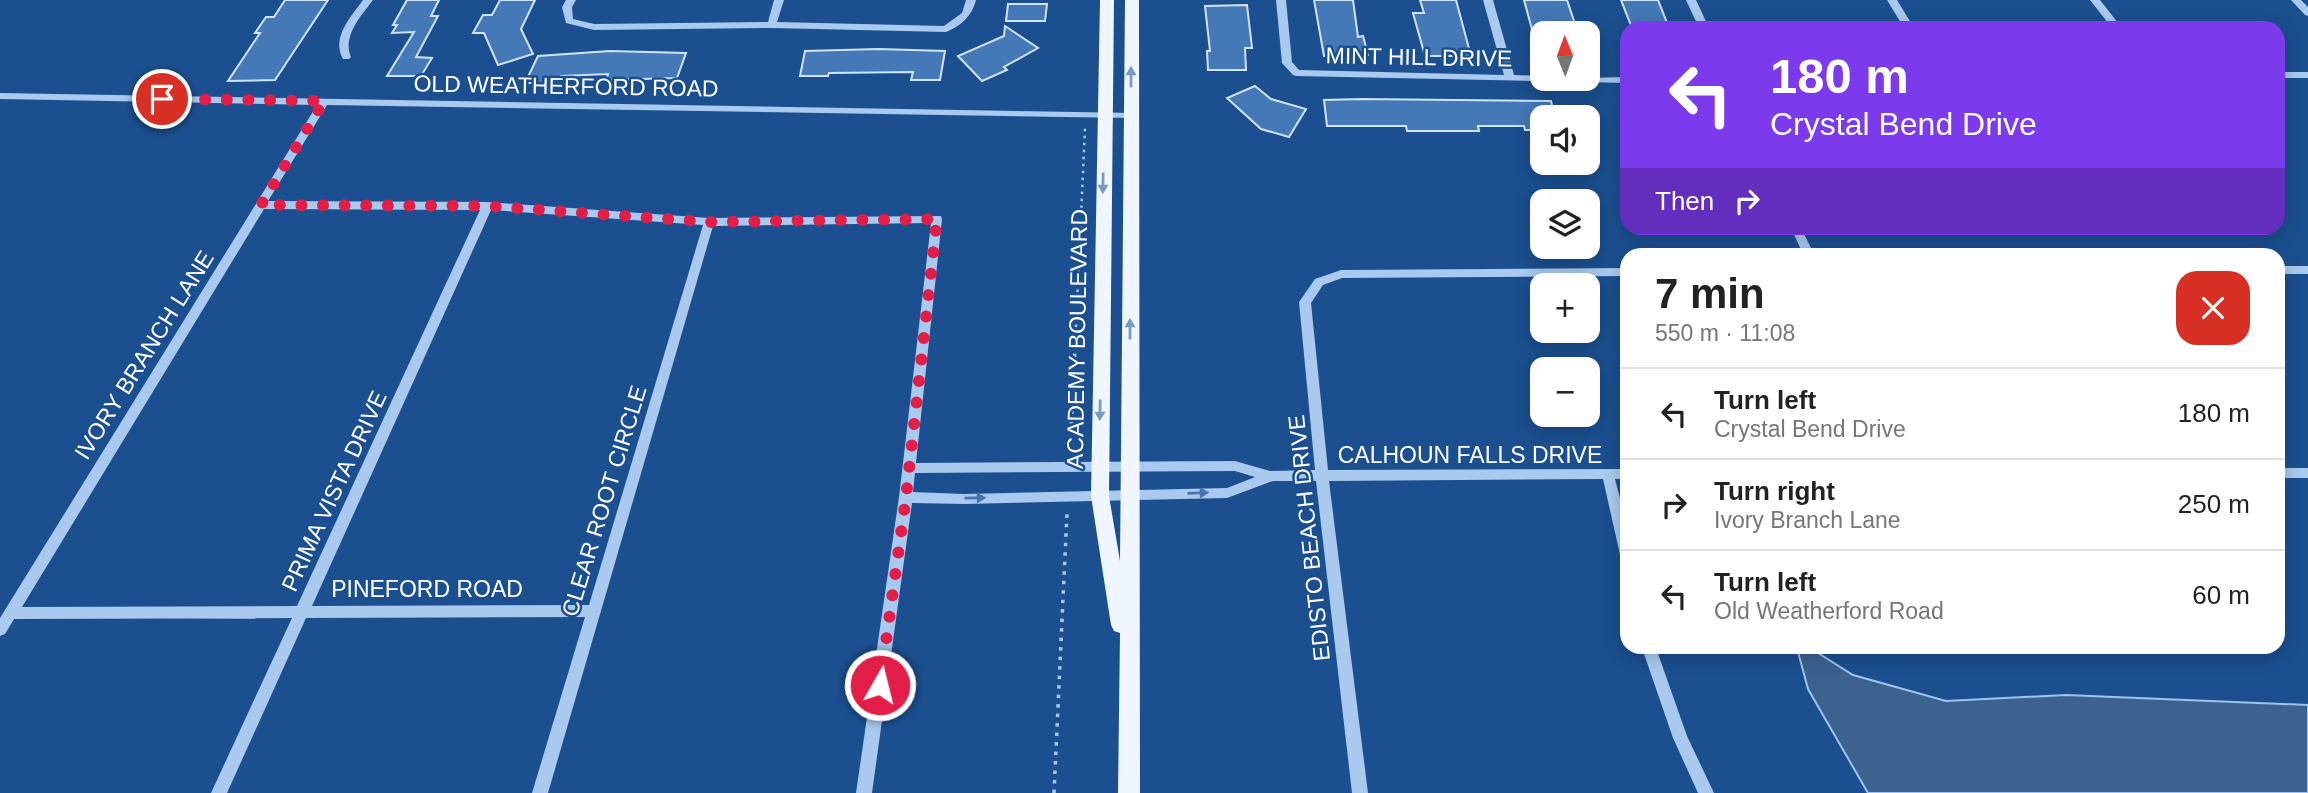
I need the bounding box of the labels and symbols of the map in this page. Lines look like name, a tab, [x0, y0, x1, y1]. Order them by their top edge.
north arrow	[1530, 21, 1600, 91]
street label: MINT HILL DRIVE	[1325, 42, 1513, 72]
one-way arrow	[1125, 66, 1137, 88]
pin	[132, 69, 192, 129]
street label: OLD WEATHERFORD ROAD	[413, 70, 719, 102]
one-way arrow	[1097, 172, 1109, 194]
street label: ACADEMY BOULEVARD	[1062, 209, 1092, 469]
street label: IVORY BRANCH LANE	[69, 246, 219, 464]
one-way arrow	[1124, 318, 1136, 340]
street label: CLEAR ROOT CIRCLE	[557, 383, 651, 619]
street label: PRIMA VISTA DRIVE	[276, 387, 392, 595]
one-way arrow	[1095, 400, 1106, 422]
street label: EDISTO BEACH DRIVE	[1283, 414, 1335, 662]
street label: CALHOUN FALLS DRIVE	[1338, 442, 1602, 468]
one-way arrow	[1187, 488, 1209, 499]
one-way arrow	[964, 492, 986, 504]
street label: PINEFORD ROAD	[331, 576, 523, 602]
position arrow	[843, 648, 917, 722]

